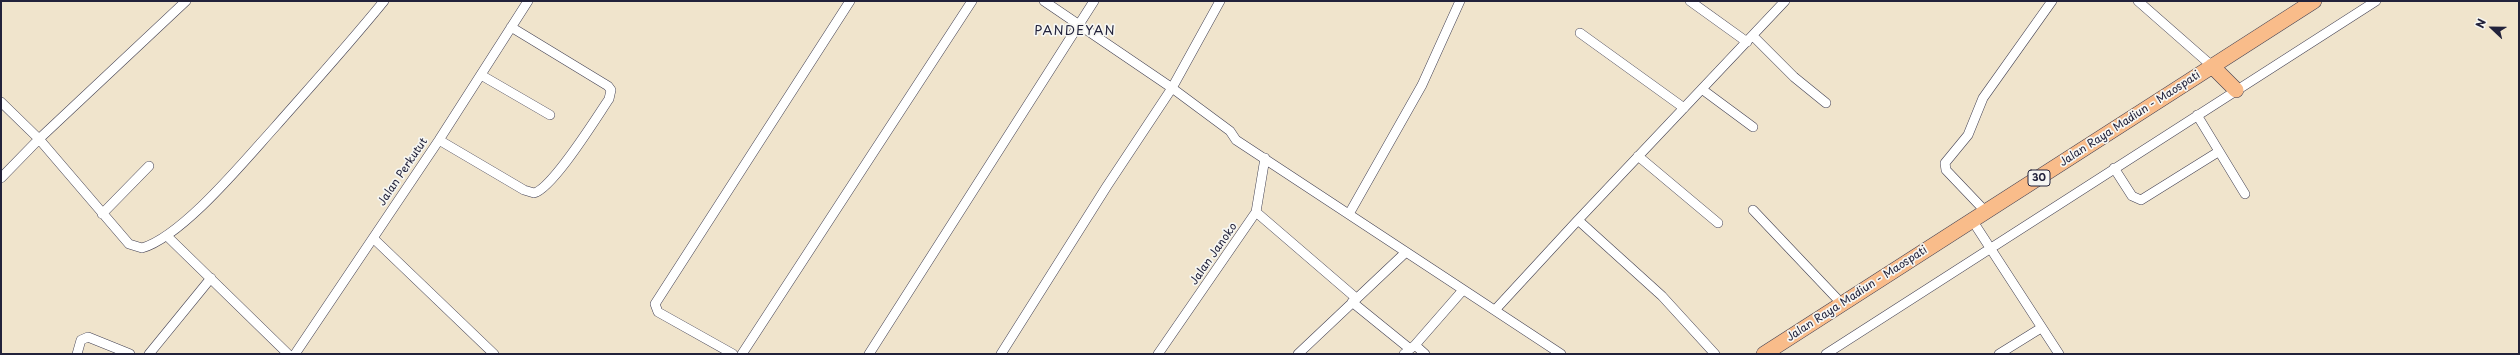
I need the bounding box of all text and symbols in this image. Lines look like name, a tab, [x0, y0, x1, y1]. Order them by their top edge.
north arrow	[2472, 8, 2512, 48]
text: N	[2471, 16, 2490, 31]
district label: PANDEYAN	[1034, 23, 1116, 39]
street label: Jalan Raya Madiun - Maospati	[2057, 68, 2203, 170]
street label: Jalan Perkutut	[375, 136, 431, 208]
road number: 30	[2028, 170, 2050, 186]
street label: Jalan Janoko	[1188, 220, 1240, 288]
street label: Jalan Raya Madiun - Maospati	[1784, 243, 1930, 345]

